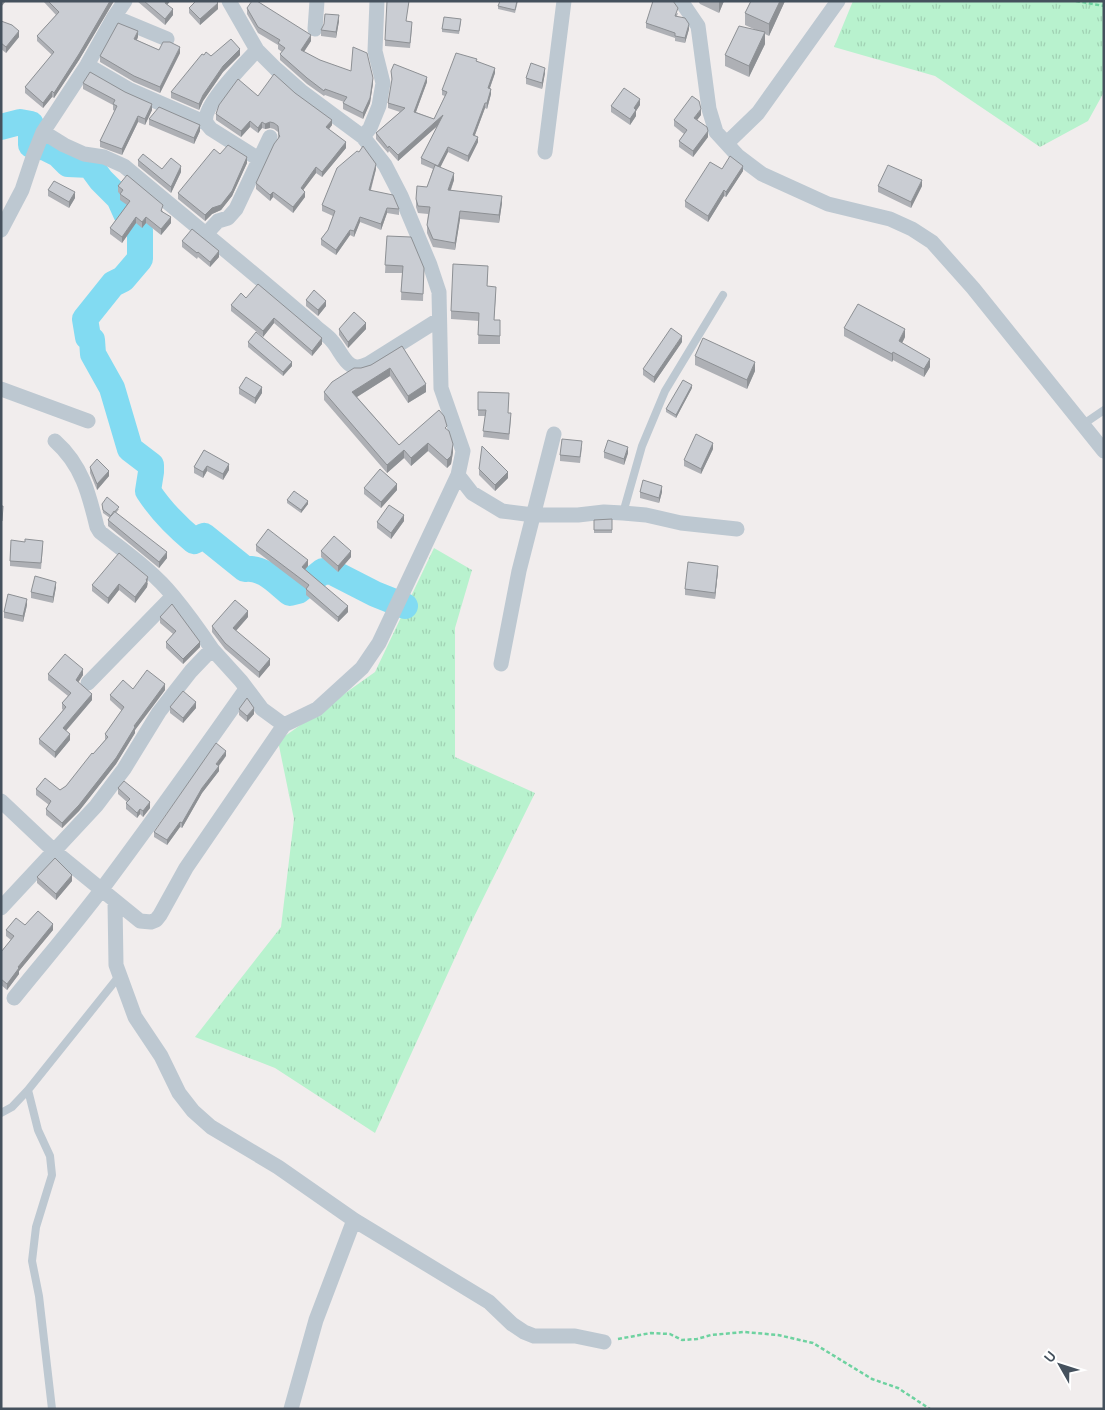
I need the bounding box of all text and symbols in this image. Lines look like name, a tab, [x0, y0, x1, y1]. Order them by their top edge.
north arrow	[1035, 1340, 1085, 1390]
text: U	[1041, 1349, 1061, 1367]

